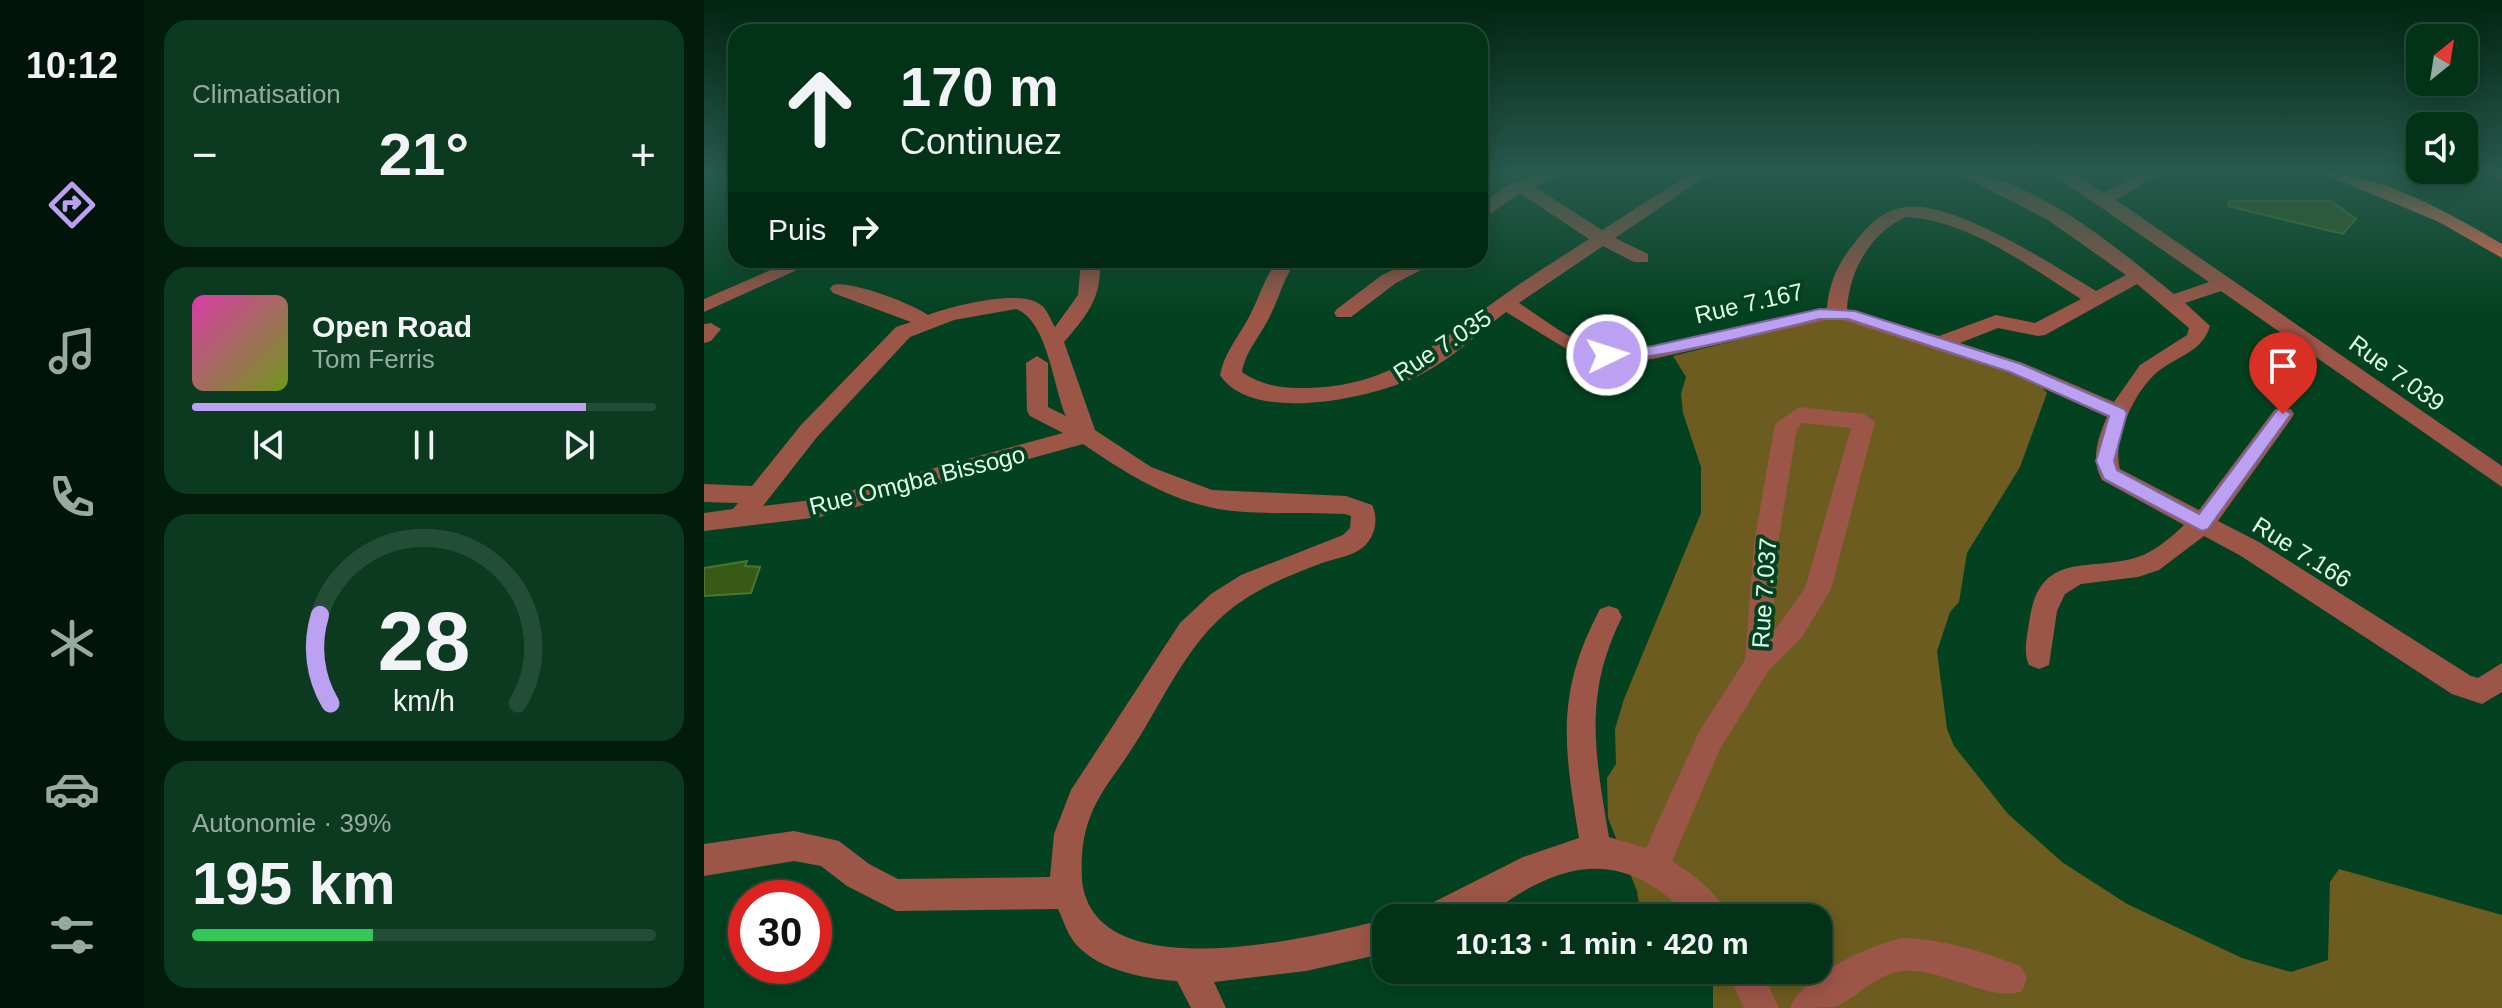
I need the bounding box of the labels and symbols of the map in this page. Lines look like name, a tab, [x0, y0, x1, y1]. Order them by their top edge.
north arrow	[2406, 24, 2478, 96]
street label: Rue 7.167	[1692, 277, 1806, 329]
street label: Rue 7.035	[1388, 304, 1496, 386]
position arrow	[1565, 313, 1649, 397]
street label: Rue 7.039	[2344, 330, 2450, 416]
pin	[2249, 332, 2317, 414]
street label: Rue Omgba Bissogo	[806, 440, 1028, 520]
street label: Rue 7.166	[2248, 511, 2356, 593]
street label: Rue 7.037	[1747, 537, 1781, 649]
speed limit sign: 30	[728, 880, 832, 984]

